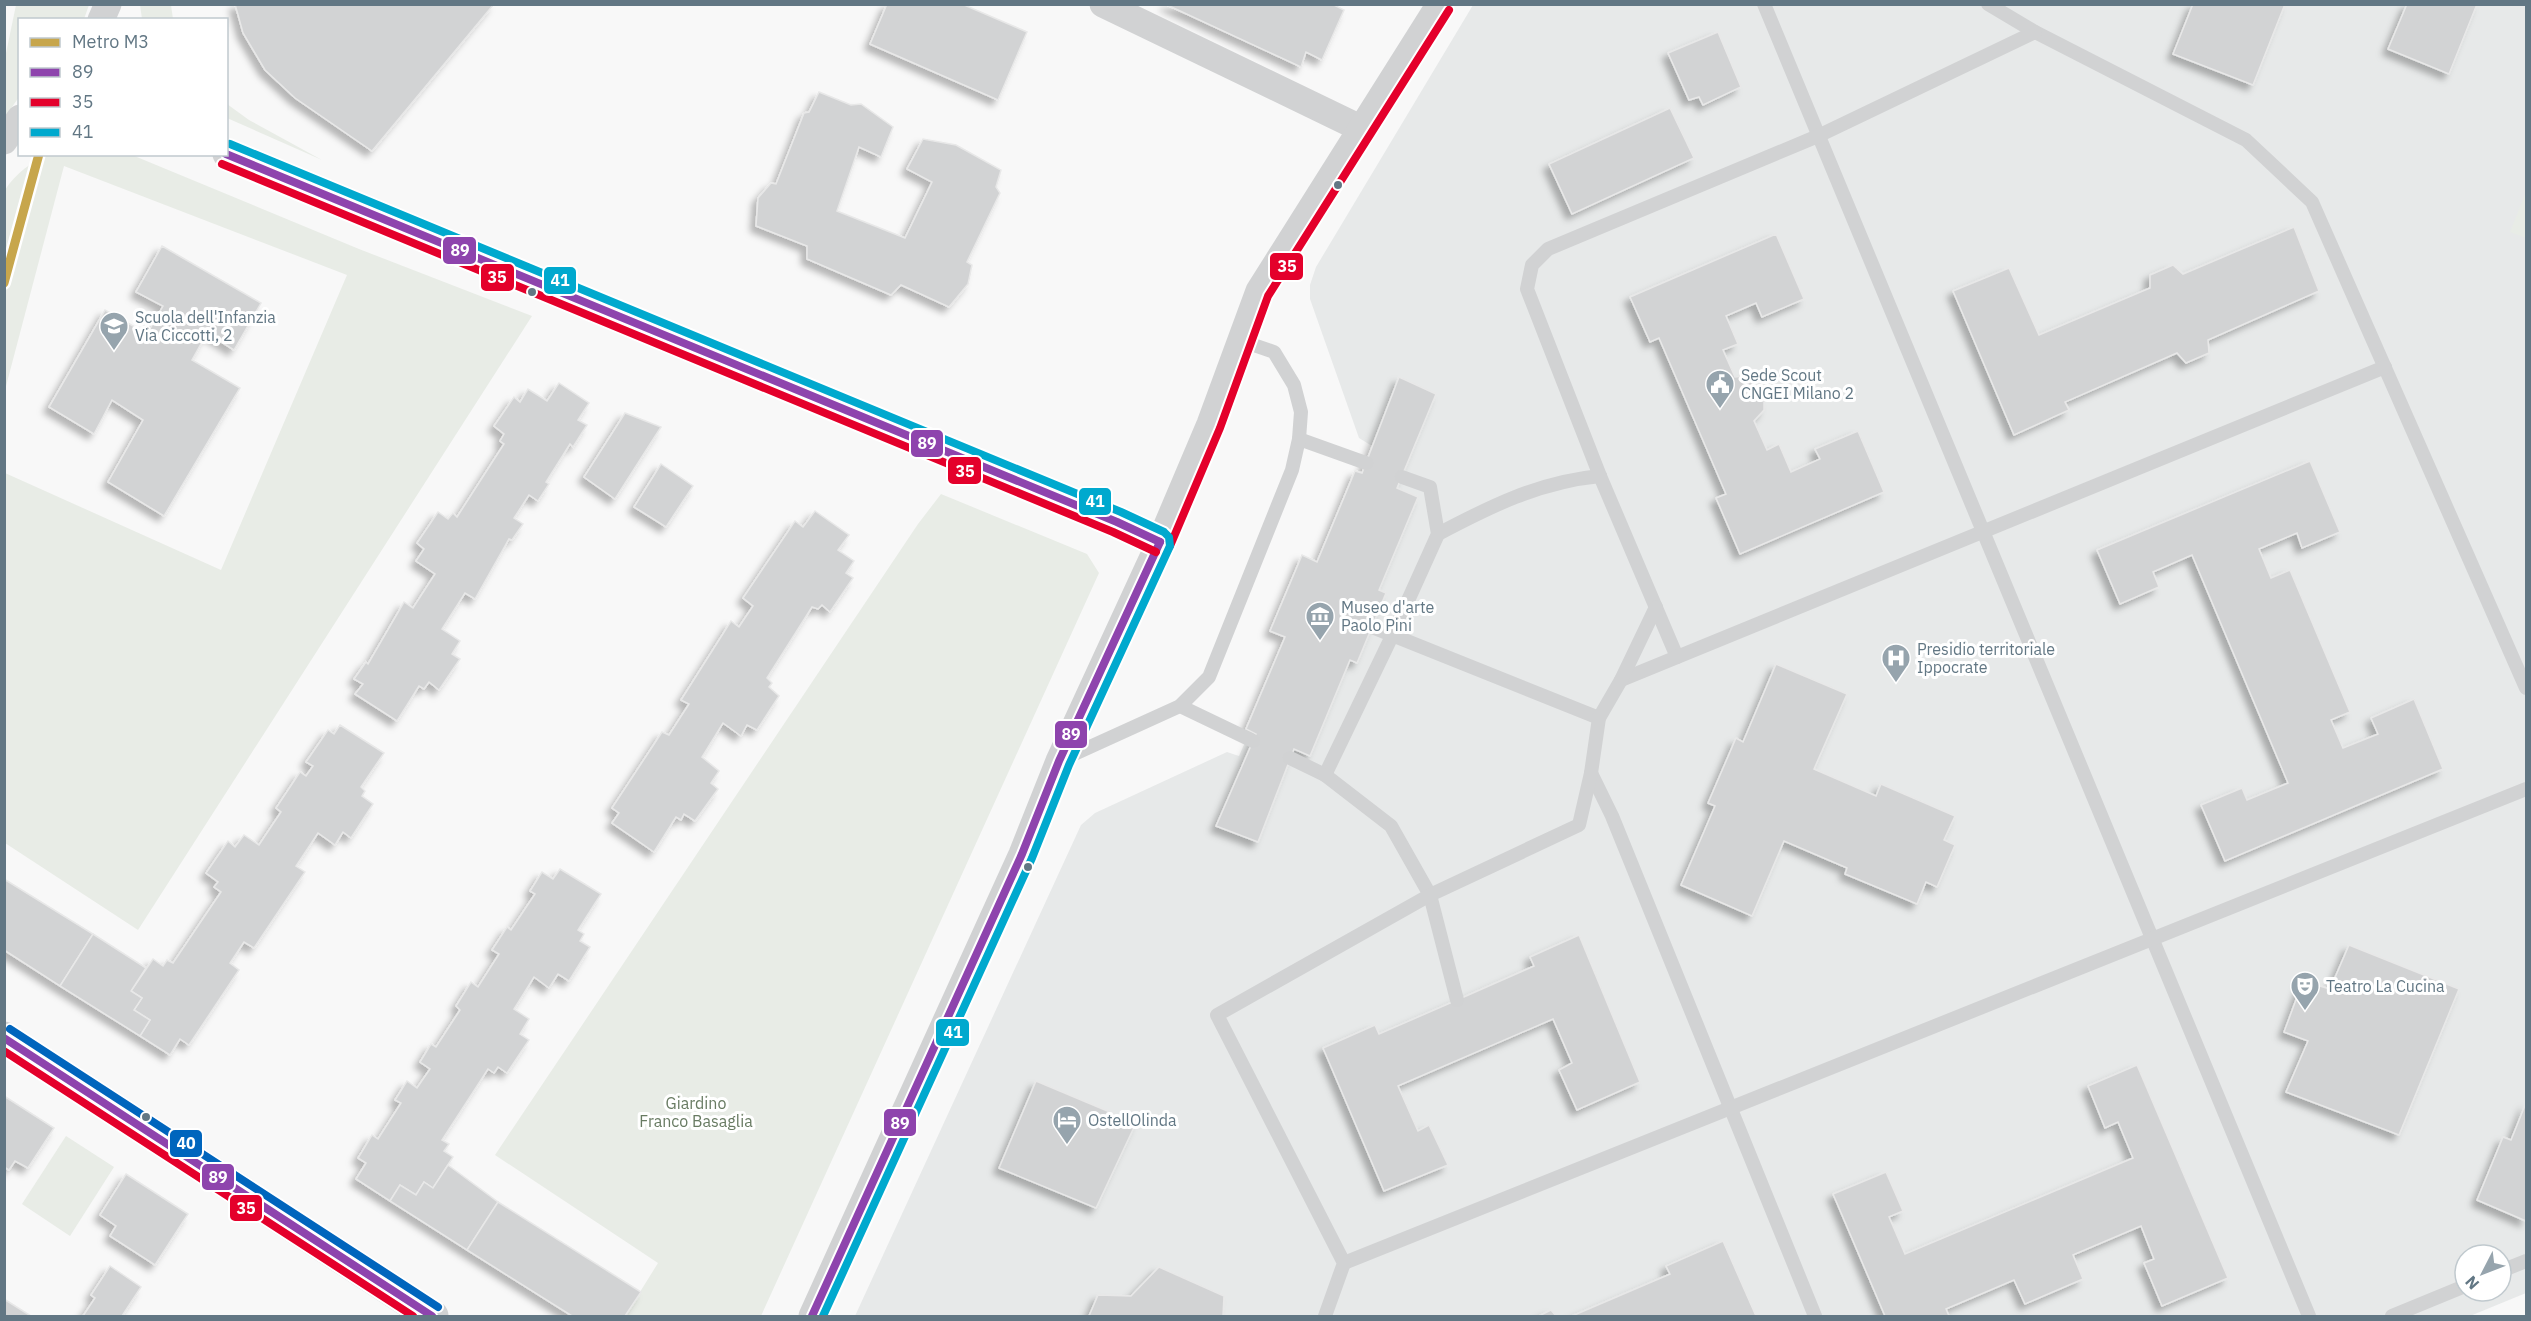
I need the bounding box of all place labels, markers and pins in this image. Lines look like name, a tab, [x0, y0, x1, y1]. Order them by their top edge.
unlabelled marker	[1332, 179, 1344, 191]
unlabelled marker	[526, 286, 538, 298]
place label: Scuola dell'Infanzia Via Ciccotti, 2	[135, 307, 276, 345]
school or university icon: Scuola dell'Infanzia Via Ciccotti, 2	[98, 310, 130, 352]
place label: Sede Scout CNGEI Milano 2	[1741, 365, 1854, 403]
public building icon: Sede Scout CNGEI Milano 2	[1704, 368, 1736, 410]
place label: Museo d'arte Paolo Pini	[1341, 597, 1435, 635]
museum icon: Museo d'arte Paolo Pini	[1304, 600, 1336, 642]
place label: Presidio territoriale Ippocrate	[1917, 639, 2055, 677]
hospital icon: Presidio territoriale Ippocrate	[1880, 642, 1912, 684]
unlabelled marker	[1022, 861, 1034, 873]
theatre icon: Teatro La Cucina	[2289, 970, 2321, 1012]
place label: Teatro La Cucina	[2326, 976, 2445, 996]
hotel icon: OstellOlinda	[1051, 1104, 1083, 1146]
place label: OstellOlinda	[1088, 1110, 1177, 1130]
unlabelled marker	[140, 1111, 152, 1123]

